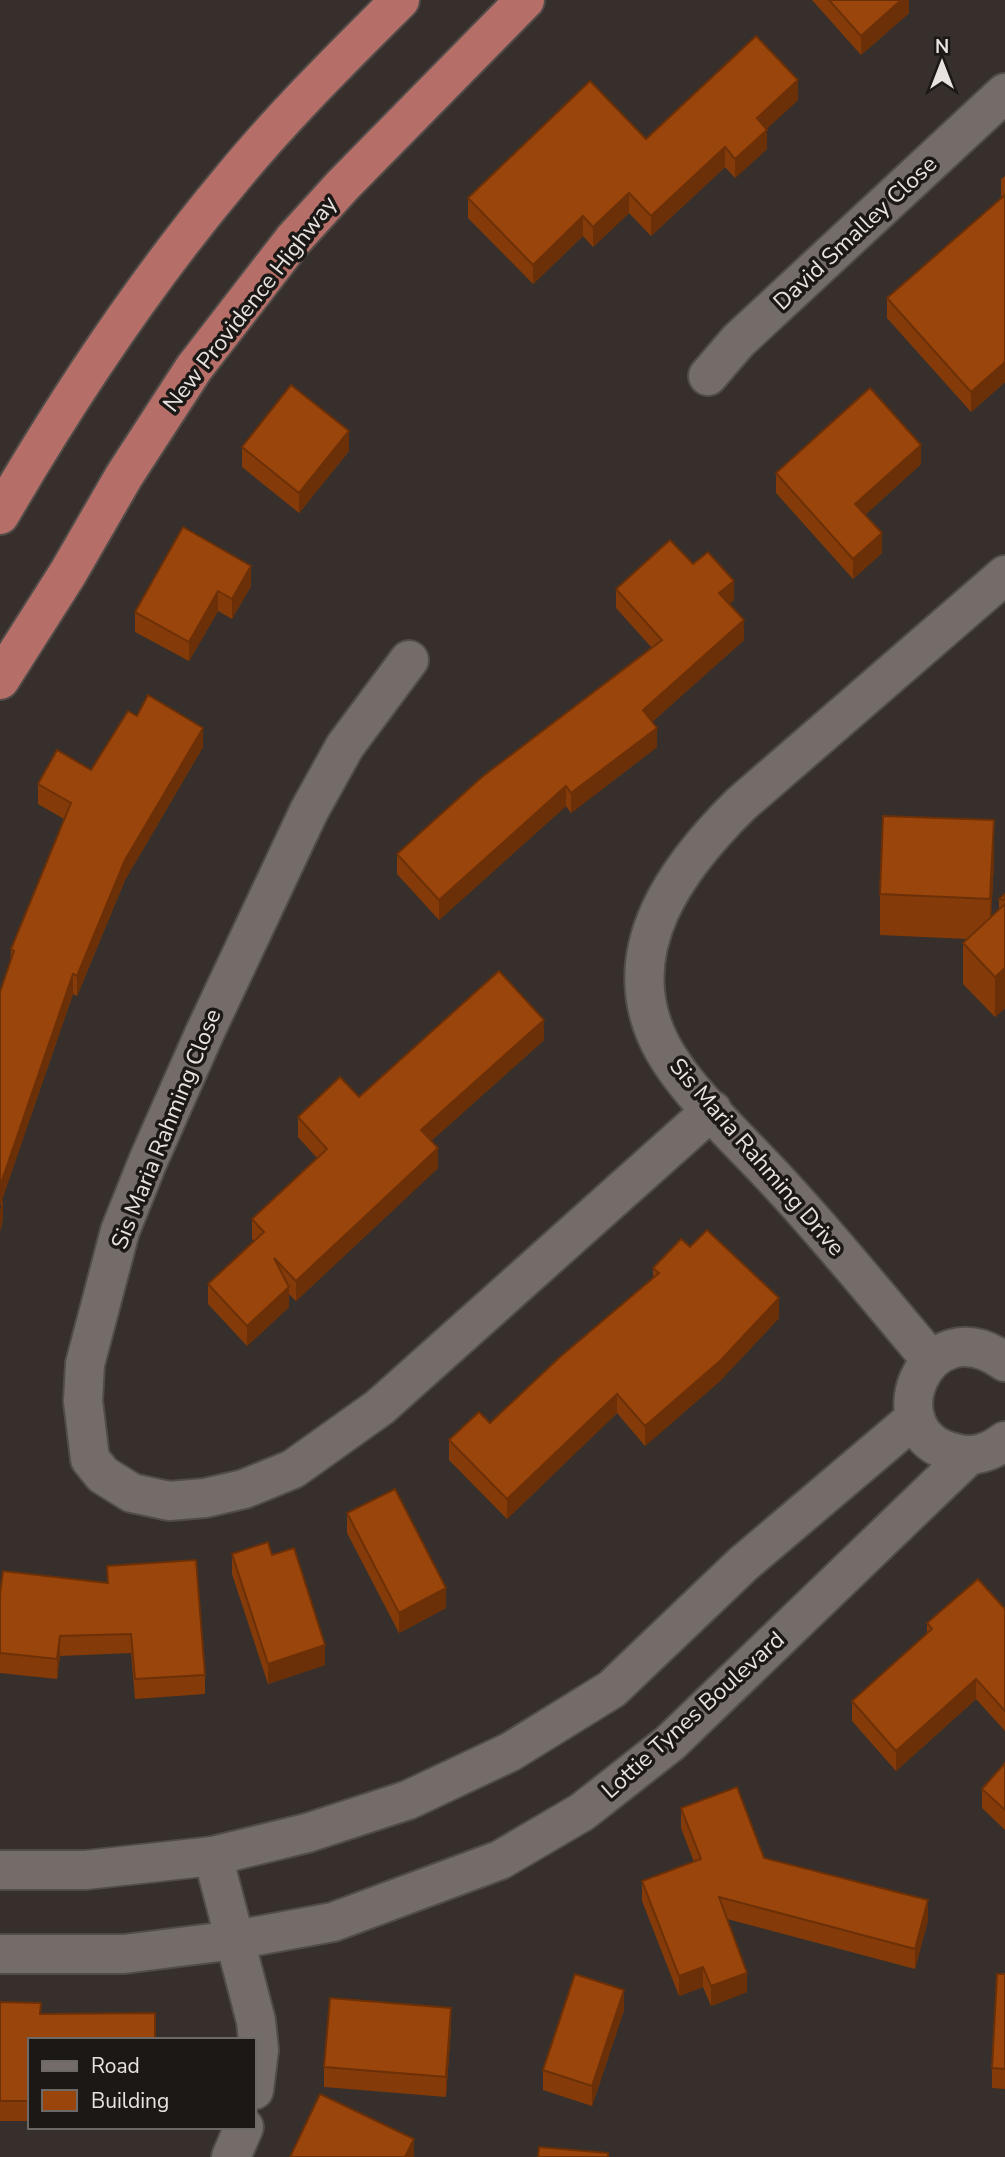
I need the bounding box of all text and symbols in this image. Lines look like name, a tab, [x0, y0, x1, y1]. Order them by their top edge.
north arrow	[907, 28, 977, 98]
text: N	[935, 34, 949, 60]
street label: David Smalley Close	[766, 149, 944, 317]
street label: New Providence Highway	[156, 189, 344, 418]
street label: Sis Maria Rahming Close	[104, 1004, 228, 1254]
street label: Sis Maria Rahming Drive	[662, 1052, 852, 1262]
street label: Lottie Tynes Boulevard	[595, 1624, 791, 1806]
legend	[28, 2038, 256, 2129]
text: Road	[91, 2052, 140, 2080]
text: Building	[91, 2087, 169, 2115]

